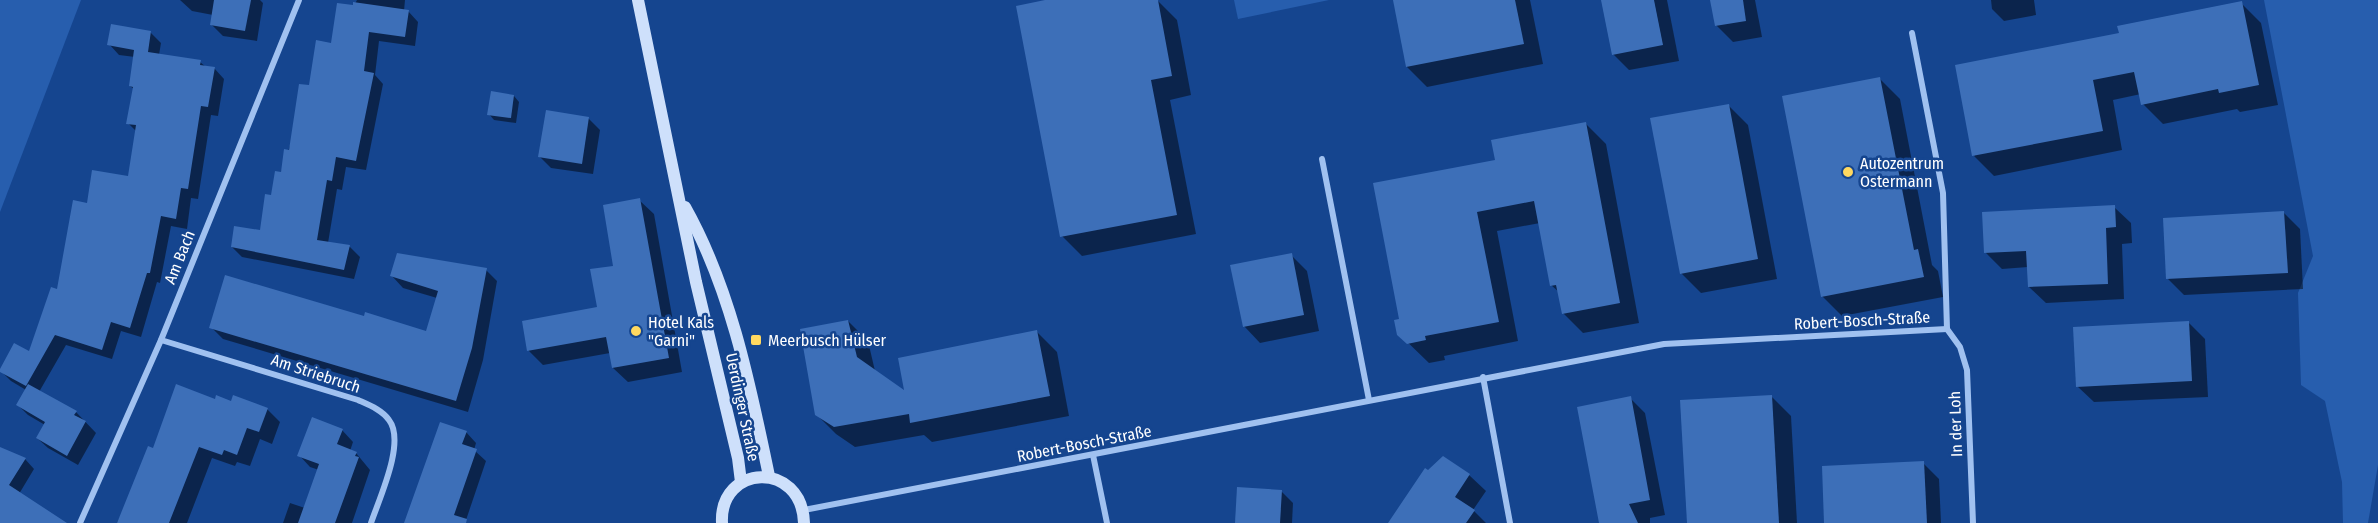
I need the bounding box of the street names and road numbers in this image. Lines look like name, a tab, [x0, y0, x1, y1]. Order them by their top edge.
street label: Am Bach	[160, 228, 199, 287]
street label: Robert-Bosch-Straße	[1793, 307, 1931, 334]
street label: Am Striebruch	[269, 350, 363, 397]
street label: Uerdinger Straße	[722, 351, 763, 463]
street label: In der Loh	[1945, 391, 1966, 457]
street label: Robert-Bosch-Straße	[1015, 421, 1153, 466]

